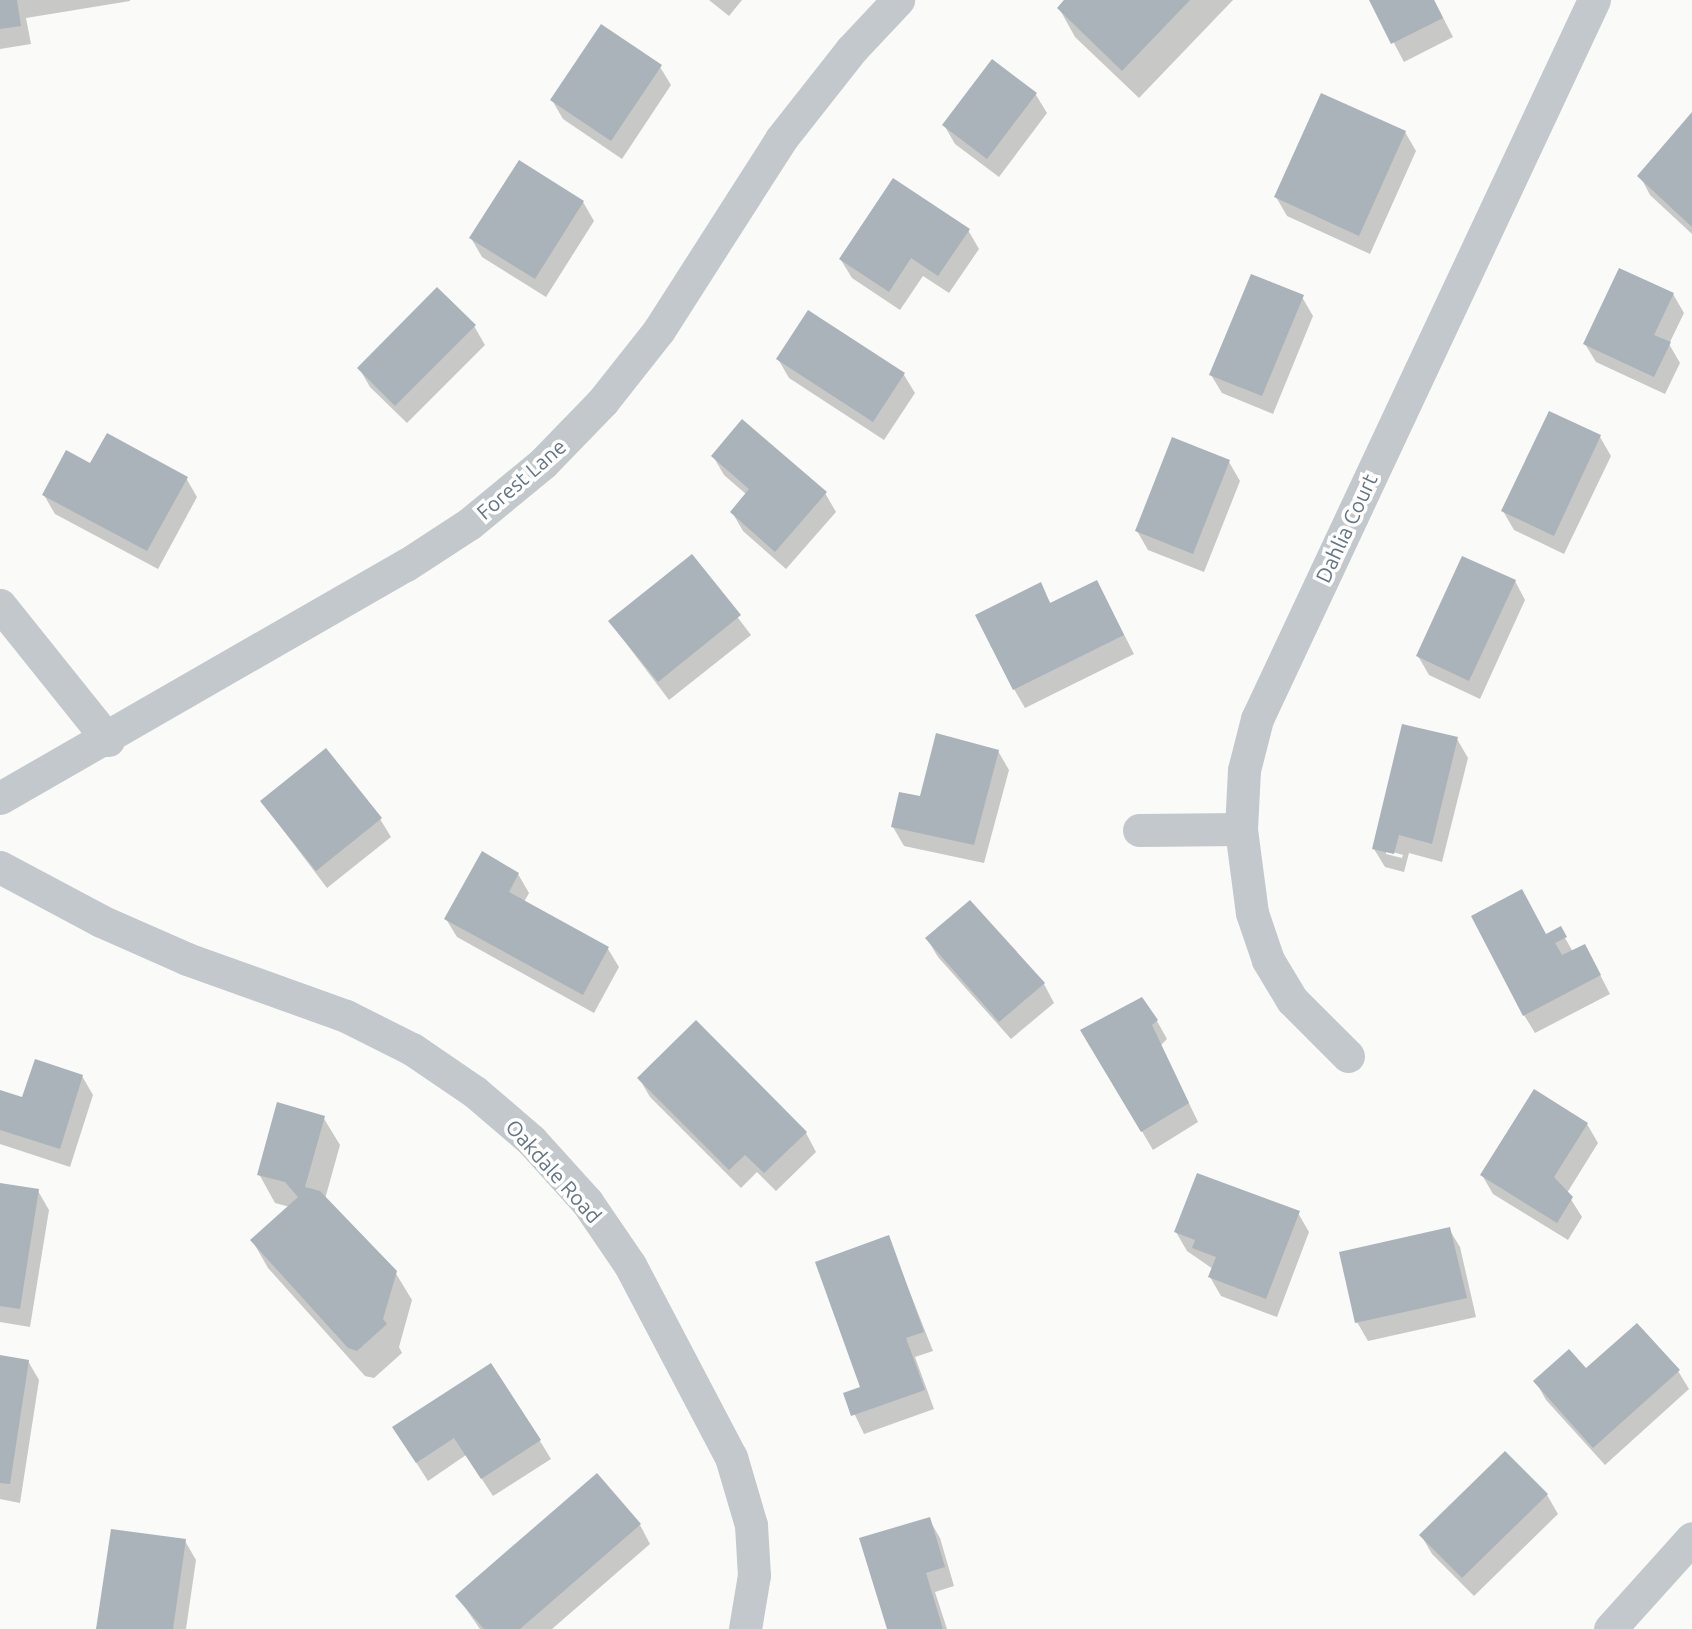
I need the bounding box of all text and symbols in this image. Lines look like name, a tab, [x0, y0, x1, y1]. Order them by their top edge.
street label: Forest Lane	[471, 433, 571, 525]
street label: Dahlia Court	[1310, 470, 1382, 586]
street label: Oakdale Road	[501, 1114, 607, 1228]

